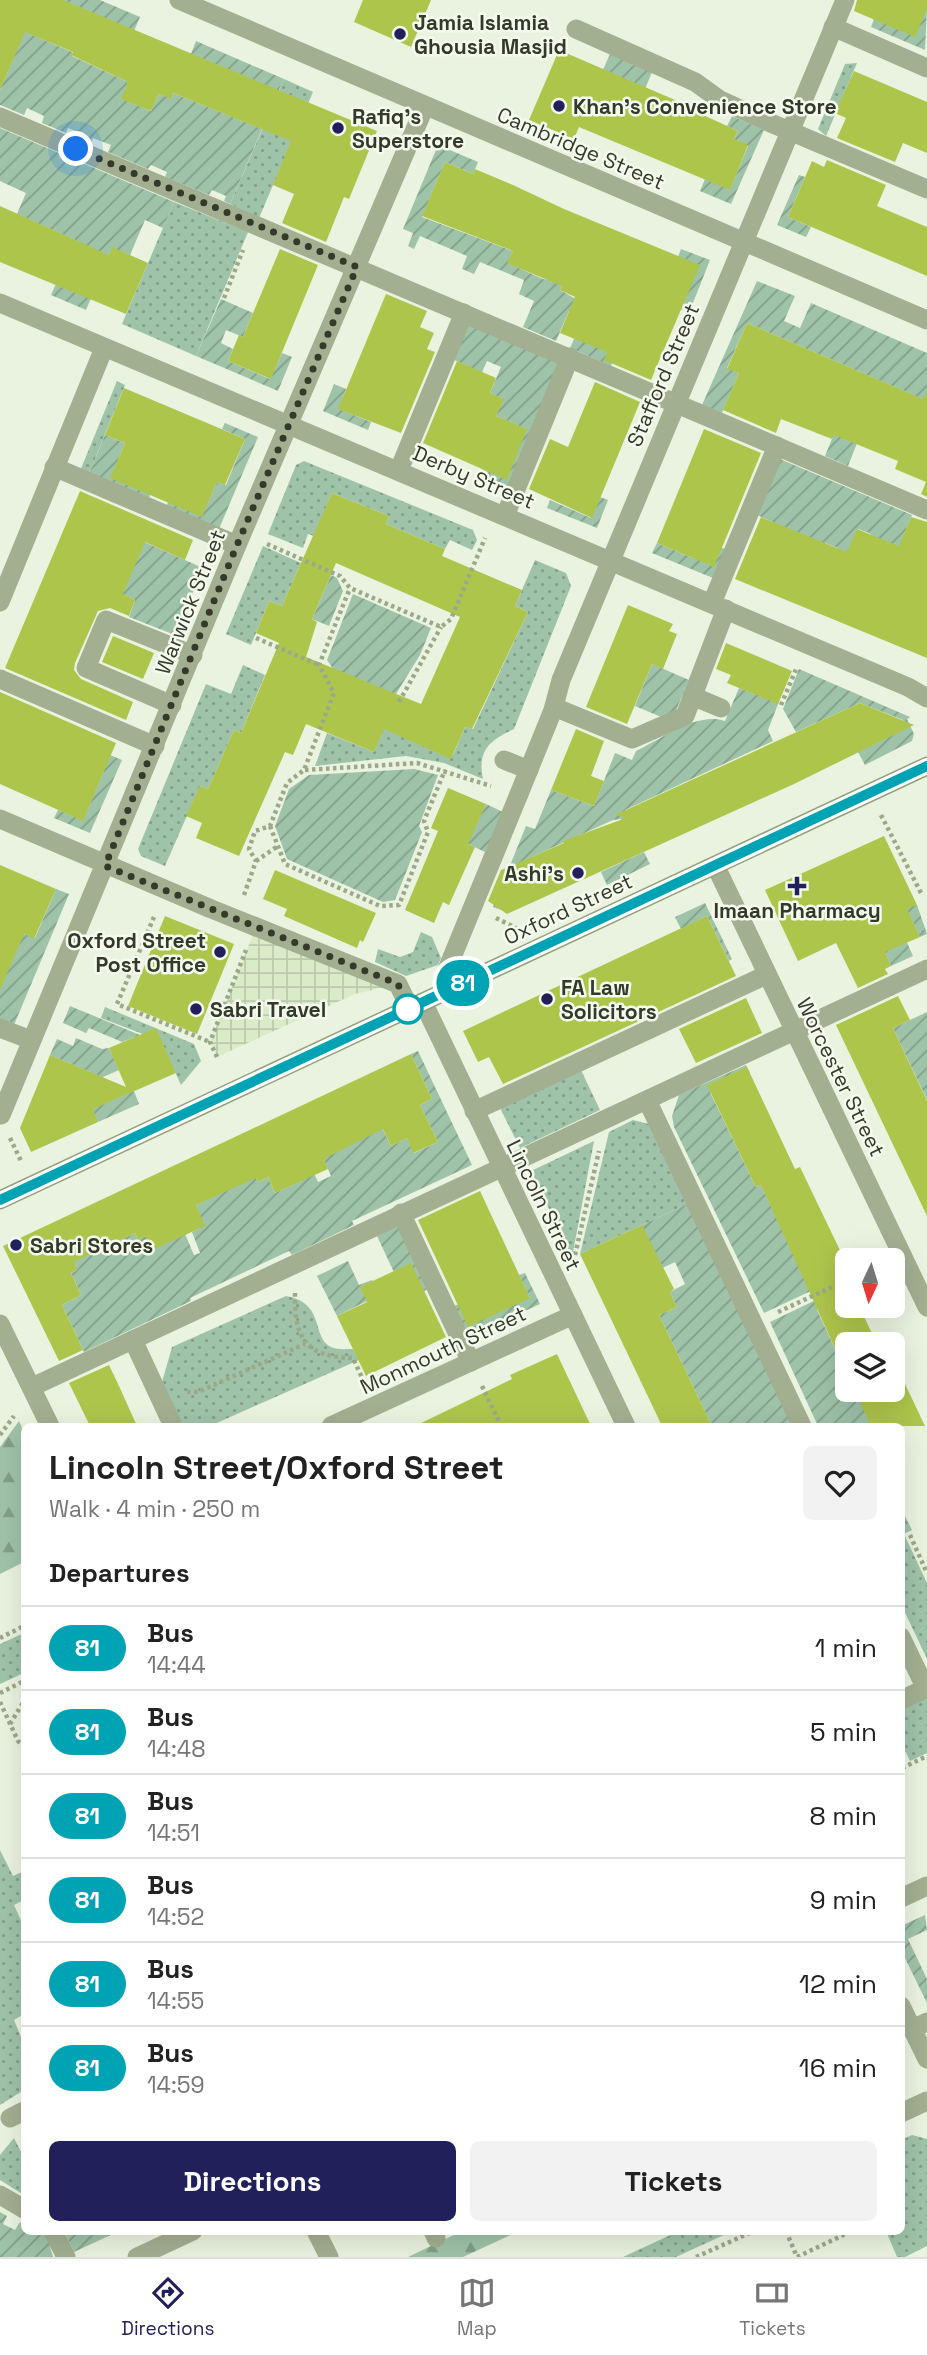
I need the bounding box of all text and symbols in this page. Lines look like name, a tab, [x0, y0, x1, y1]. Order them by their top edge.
place label: Jamia Islamia Ghousia Masjid	[414, 9, 567, 60]
marker: Jamia Islamia Ghousia Masjid	[392, 26, 408, 42]
place label: Khan's Convenience Store	[573, 93, 837, 120]
marker: Khan's Convenience Store	[551, 98, 567, 114]
street label: Cambridge Street	[493, 101, 669, 195]
place label: Rafiq's Superstore	[352, 103, 464, 154]
marker: Rafiq's Superstore	[330, 120, 346, 136]
your location	[58, 131, 93, 166]
street label: Stafford Street	[621, 299, 705, 451]
street label: Derby Street	[409, 439, 539, 515]
street label: Warwick Street	[149, 526, 231, 678]
place label: Ashi's	[504, 860, 564, 887]
marker: Ashi's	[570, 865, 586, 881]
street label: Oxford Street	[499, 867, 637, 951]
marker: Imaan Pharmacy	[789, 878, 805, 894]
place label: Imaan Pharmacy	[713, 897, 881, 924]
place label: Oxford Street Post Office	[67, 927, 206, 978]
marker: Oxford Street Post Office	[212, 944, 228, 960]
line badge: 81	[432, 960, 494, 1006]
text: 81	[450, 967, 476, 998]
place label: FA Law Solicitors	[561, 974, 657, 1025]
marker: FA Law Solicitors	[539, 991, 555, 1007]
street label: Worcester Street	[791, 993, 891, 1161]
unlabelled marker	[393, 994, 423, 1024]
place label: Sabri Travel	[210, 996, 326, 1023]
marker: Sabri Travel	[188, 1001, 204, 1017]
street label: Lincoln Street	[501, 1135, 587, 1275]
place label: Sabri Stores	[30, 1232, 153, 1259]
marker: Sabri Stores	[8, 1237, 24, 1253]
north arrow	[835, 1248, 905, 1318]
map controls	[835, 1248, 905, 1402]
street label: Monmouth Street	[356, 1300, 530, 1400]
button: layers	[835, 1332, 905, 1402]
button: heart	[803, 1446, 877, 1520]
text: Lincoln Street/Oxford Street	[49, 1447, 504, 1489]
text: Walk · 4 min · 250 m	[49, 1494, 260, 1524]
text: Departures	[49, 1556, 190, 1590]
text: Bus	[147, 1616, 194, 1650]
text: 1 min	[815, 1631, 877, 1665]
text: 81	[75, 1632, 100, 1663]
text: 14:44	[147, 1650, 206, 1680]
text: Bus	[147, 1700, 194, 1734]
text: 5 min	[810, 1715, 877, 1749]
text: 81	[75, 1716, 100, 1747]
text: 14:48	[147, 1734, 206, 1764]
text: Bus	[147, 1784, 194, 1818]
text: 8 min	[809, 1799, 877, 1833]
text: 81	[75, 1800, 100, 1831]
text: 14:51	[147, 1818, 200, 1848]
text: Bus	[147, 1868, 194, 1902]
text: 9 min	[810, 1883, 877, 1917]
text: 81	[75, 1884, 100, 1915]
text: 14:52	[147, 1902, 204, 1932]
text: Bus	[147, 1952, 194, 1986]
text: 12 min	[799, 1967, 877, 2001]
text: 81	[75, 1968, 100, 1999]
text: 14:55	[147, 1986, 204, 2016]
text: Bus	[147, 2036, 194, 2070]
text: 16 min	[799, 2051, 877, 2085]
text: 81	[75, 2052, 100, 2083]
text: 14:59	[147, 2070, 205, 2100]
button: Directions	[49, 2141, 456, 2221]
button: Tickets	[470, 2141, 877, 2221]
tab: Directions	[121, 2274, 214, 2341]
tab: Map	[457, 2274, 497, 2341]
tab: Tickets	[739, 2274, 806, 2341]

